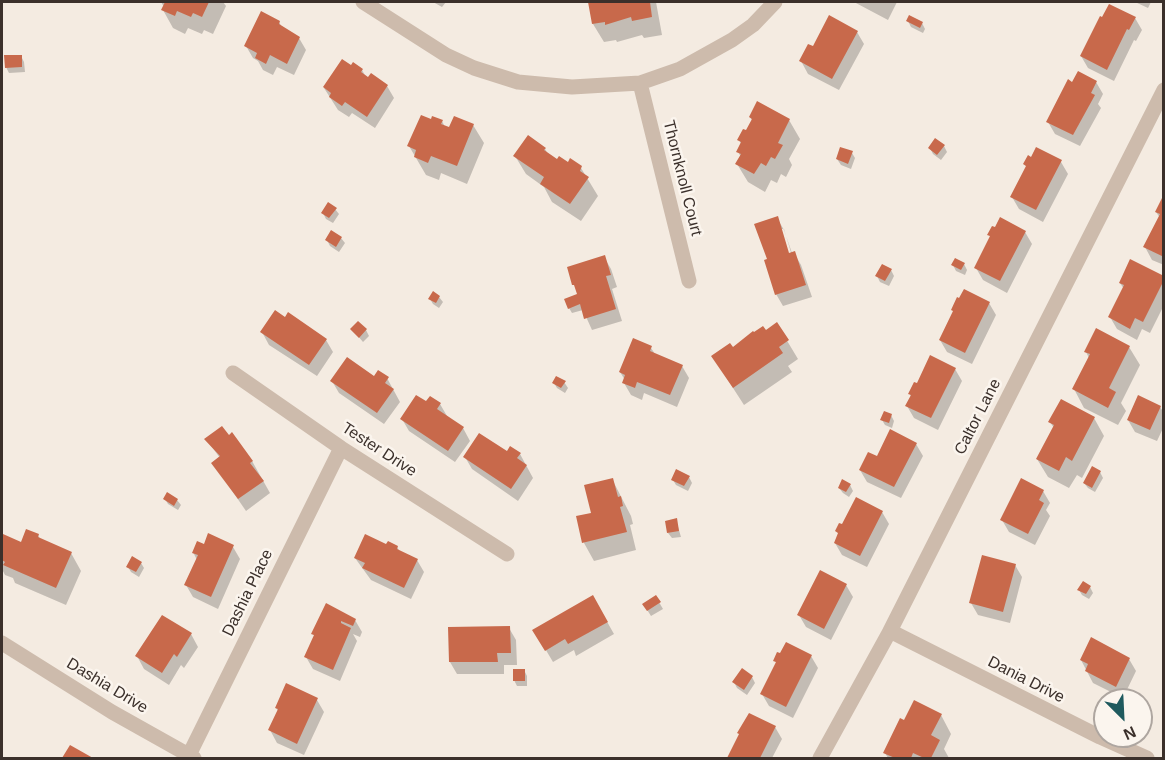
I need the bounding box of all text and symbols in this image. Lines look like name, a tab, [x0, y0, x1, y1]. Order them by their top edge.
street label: Thornknoll Court	[658, 118, 706, 238]
street label: Caltor Lane	[951, 376, 1005, 458]
street label: Tester Drive	[338, 419, 420, 481]
street label: Dashia Place	[219, 546, 277, 640]
street label: Dania Drive	[984, 652, 1068, 708]
street label: Dashia Drive	[63, 654, 151, 718]
north arrow	[1093, 688, 1153, 748]
text: N	[1121, 723, 1138, 743]

